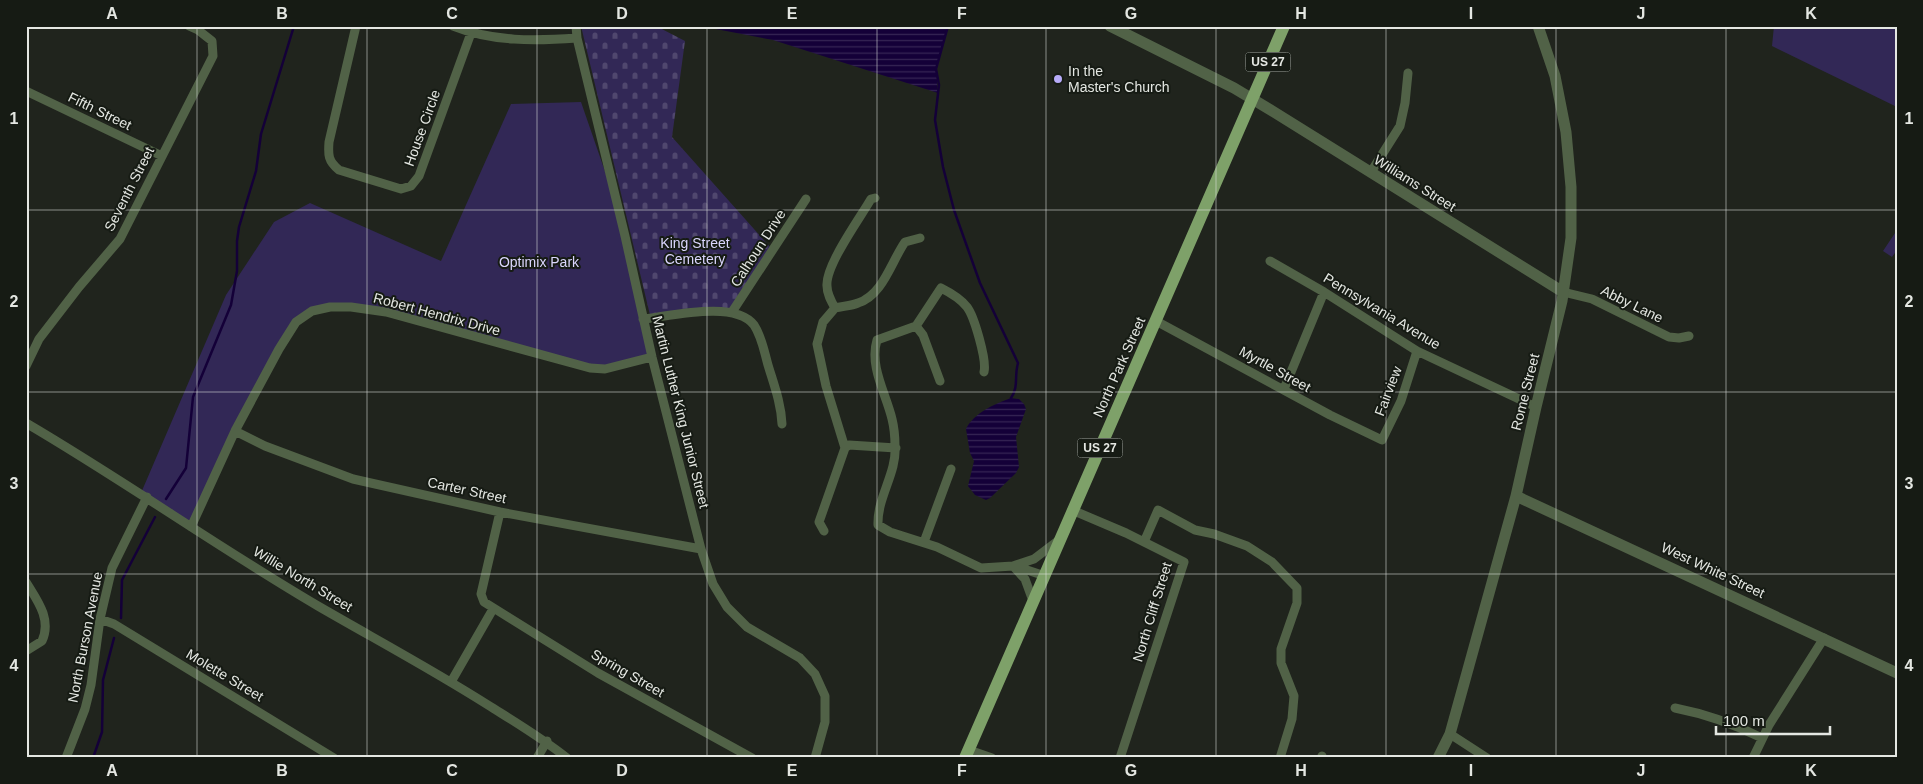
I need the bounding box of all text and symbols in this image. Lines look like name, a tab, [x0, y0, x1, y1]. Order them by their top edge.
text: A	[106, 5, 118, 22]
text: B	[276, 5, 288, 22]
text: C	[446, 5, 458, 22]
text: D	[616, 5, 628, 22]
text: E	[787, 5, 798, 22]
text: F	[957, 5, 967, 22]
text: G	[1125, 5, 1137, 22]
text: H	[1295, 5, 1307, 22]
text: I	[1469, 5, 1473, 22]
text: J	[1637, 5, 1645, 22]
text: K	[1805, 5, 1817, 22]
road number: US 27	[1246, 52, 1290, 72]
place label: In the Master's Church	[1068, 63, 1169, 95]
marker: In the Master's Church	[1052, 73, 1064, 85]
street label: House Circle	[401, 87, 443, 168]
street label: Fifth Street	[66, 89, 134, 133]
text: 1	[10, 110, 19, 127]
text: 1	[1905, 110, 1914, 127]
street label: Seventh Street	[101, 144, 157, 234]
street label: Williams Street	[1371, 151, 1459, 215]
street label: Calhoun Drive	[727, 206, 789, 290]
park label: King Street Cemetery	[660, 235, 730, 267]
park label: Optimix Park	[499, 254, 580, 270]
street label: Pennsylvania Avenue	[1321, 270, 1444, 352]
street label: Abby Lane	[1598, 282, 1666, 326]
street label: Robert Hendrix Drive	[372, 289, 502, 339]
text: 2	[10, 293, 19, 310]
text: 2	[1905, 293, 1914, 310]
street label: Martin Luther King Junior Street	[649, 314, 713, 510]
street label: North Park Street	[1090, 314, 1148, 420]
street label: Myrtle Street	[1236, 343, 1314, 395]
street label: Rome Street	[1508, 352, 1542, 432]
street label: Fairview	[1371, 363, 1405, 418]
road number: US 27	[1078, 438, 1122, 458]
street label: Carter Street	[426, 474, 508, 506]
text: 3	[10, 475, 19, 492]
text: 3	[1905, 475, 1914, 492]
street label: West White Street	[1659, 539, 1767, 601]
street label: Willie North Street	[251, 543, 356, 615]
street label: North Cliff Street	[1129, 560, 1175, 664]
street label: North Burson Avenue	[64, 570, 106, 704]
street label: Molette Street	[184, 646, 267, 704]
street label: Spring Street	[589, 646, 667, 700]
text: 4	[10, 657, 19, 674]
text: 4	[1905, 657, 1914, 674]
scale bar	[1716, 704, 1829, 736]
text: 100 m	[1723, 712, 1765, 729]
text: A	[106, 762, 118, 779]
text: B	[276, 762, 288, 779]
text: C	[446, 762, 458, 779]
text: D	[616, 762, 628, 779]
text: E	[787, 762, 798, 779]
text: F	[957, 762, 967, 779]
text: G	[1125, 762, 1137, 779]
text: H	[1295, 762, 1307, 779]
text: I	[1469, 762, 1473, 779]
text: J	[1637, 762, 1645, 779]
text: K	[1805, 762, 1817, 779]

